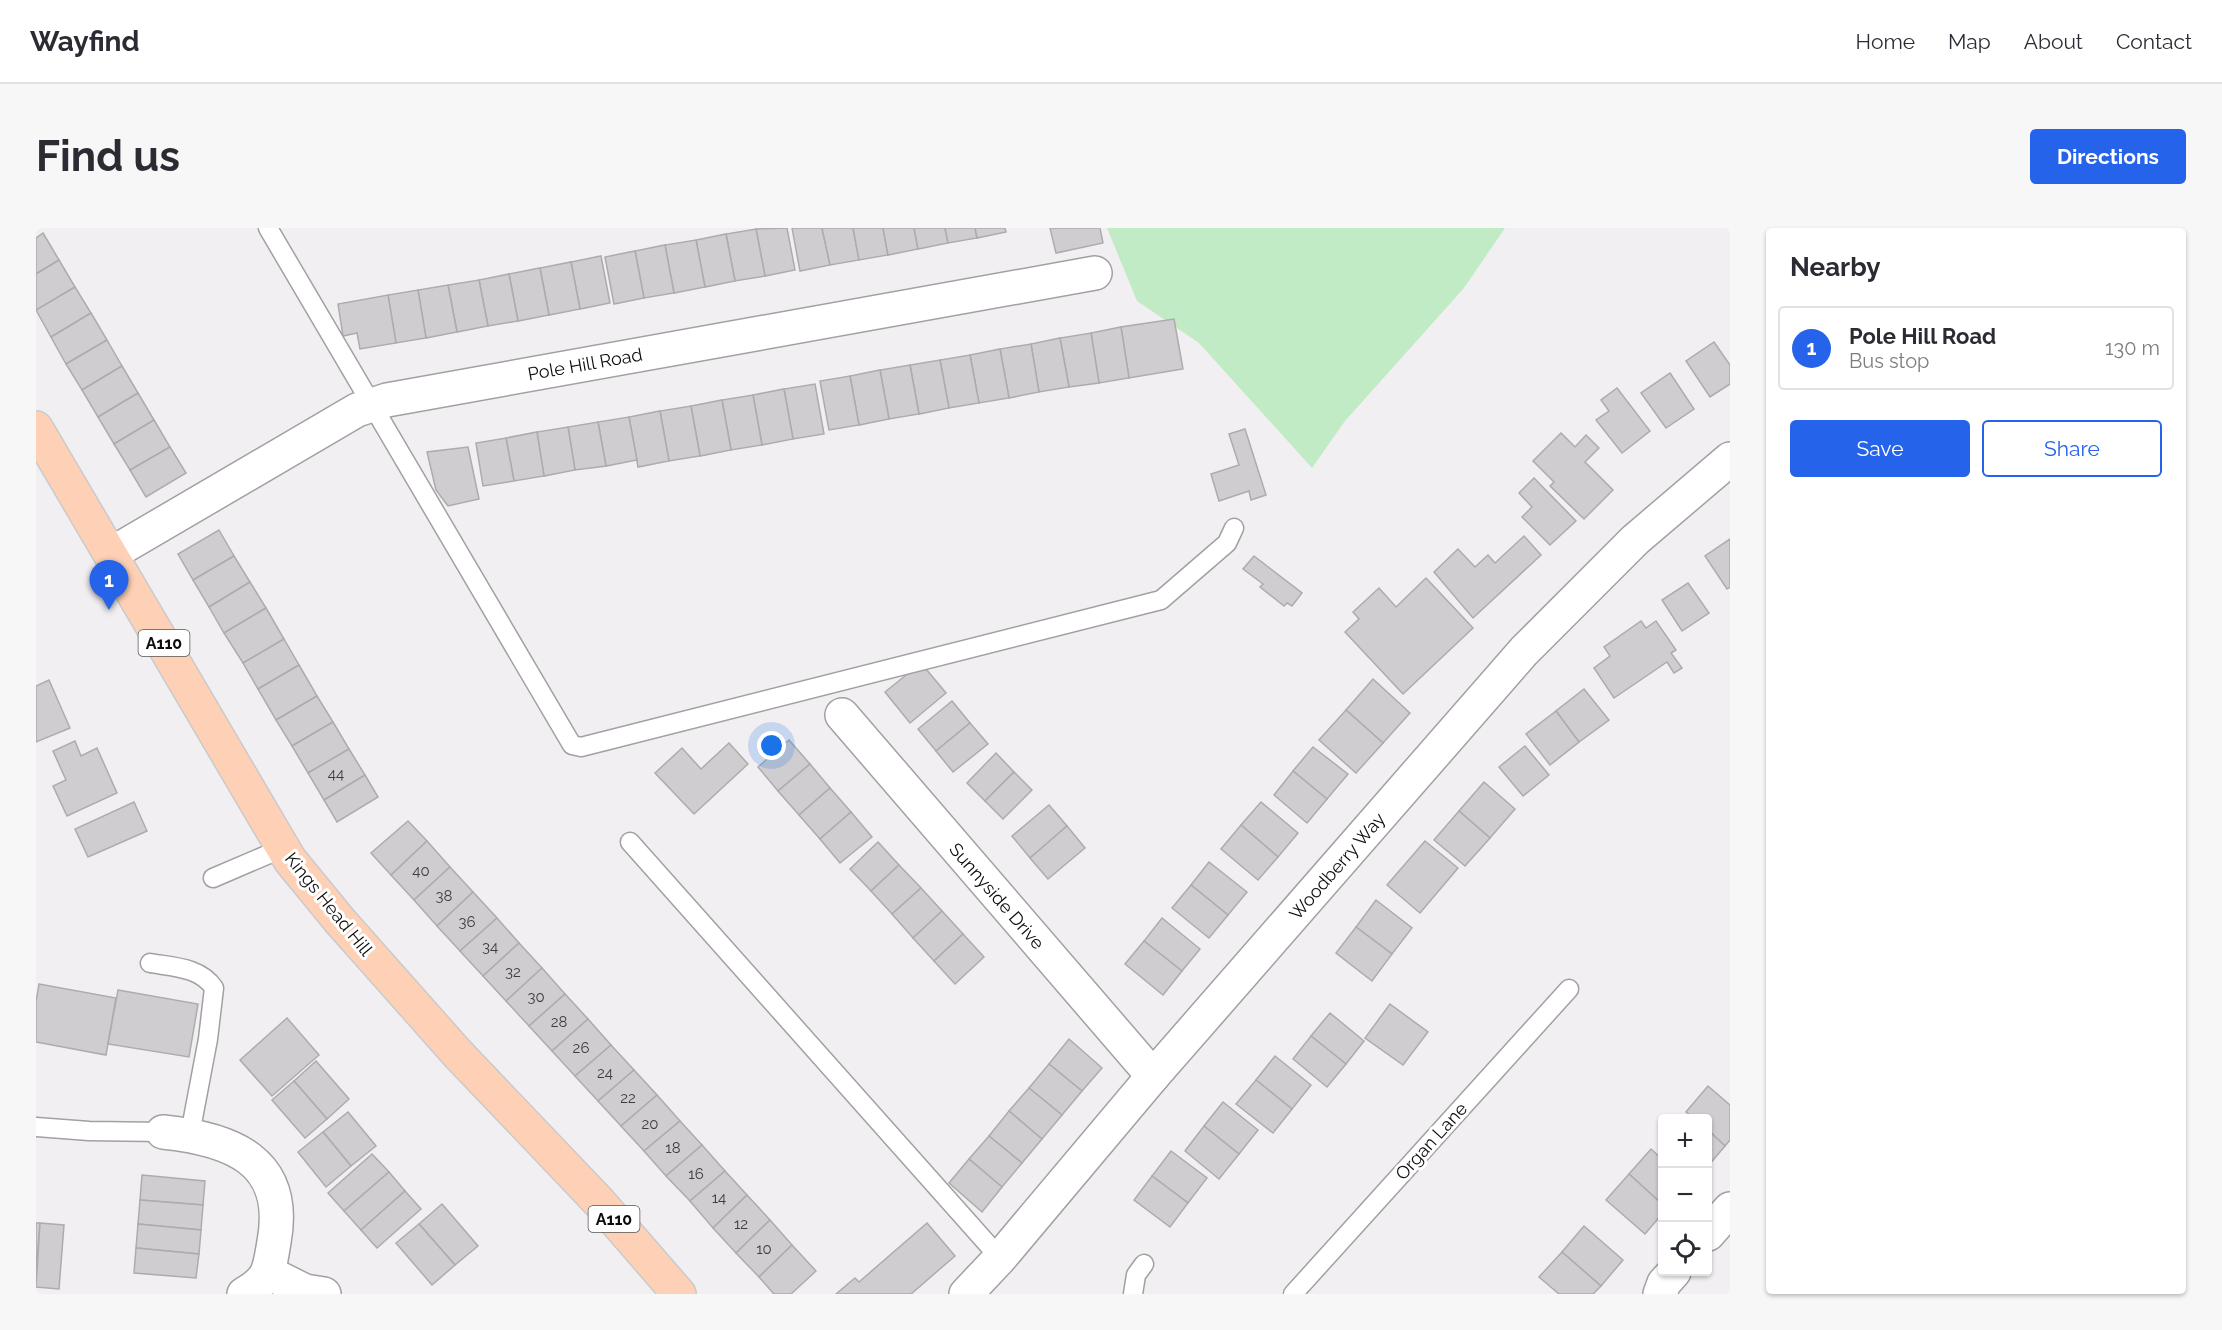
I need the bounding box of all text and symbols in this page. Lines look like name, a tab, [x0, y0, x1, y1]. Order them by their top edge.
text: Wayfind	[30, 25, 140, 58]
text: Home	[1856, 29, 1915, 54]
text: Map	[1948, 29, 1991, 54]
text: About	[2024, 29, 2083, 54]
text: Contact	[2116, 29, 2192, 54]
button: Directions	[2030, 129, 2186, 184]
text: Find us	[36, 132, 180, 181]
text: Nearby	[1790, 252, 1880, 282]
text: Pole Hill Road	[1849, 323, 1996, 349]
text: 1	[1807, 336, 1816, 360]
text: 130 m	[2105, 336, 2160, 360]
street label: Pole Hill Road	[526, 344, 644, 384]
text: Bus stop	[1849, 349, 1929, 373]
button: Save	[1790, 420, 1970, 477]
button: Share	[1982, 420, 2162, 477]
pin: 1	[90, 560, 128, 610]
road number: A110	[138, 630, 190, 656]
your location	[757, 731, 786, 760]
house number: 44	[328, 765, 344, 783]
street label: Woodberry Way	[1285, 808, 1389, 924]
street label: Sunnyside Drive	[945, 839, 1049, 954]
street label: Kings Head Hill	[281, 848, 377, 960]
house number: 40	[412, 862, 430, 880]
house number: 38	[436, 887, 453, 905]
house number: 36	[458, 913, 476, 931]
house number: 34	[482, 938, 498, 956]
house number: 32	[505, 963, 521, 981]
house number: 30	[527, 988, 545, 1006]
house number: 28	[551, 1013, 567, 1031]
house number: 26	[573, 1039, 589, 1057]
house number: 24	[597, 1064, 613, 1082]
house number: 22	[620, 1089, 636, 1107]
street label: Organ Lane	[1391, 1098, 1472, 1184]
map controls	[1658, 1114, 1712, 1276]
button: +	[1658, 1114, 1712, 1168]
house number: 20	[642, 1115, 659, 1133]
house number: 18	[665, 1139, 681, 1157]
house number: 16	[688, 1165, 704, 1183]
button: −	[1658, 1168, 1712, 1222]
house number: 14	[712, 1189, 726, 1207]
road number: A110	[588, 1206, 640, 1232]
house number: 12	[734, 1215, 748, 1233]
button: locate	[1658, 1222, 1712, 1276]
house number: 10	[756, 1240, 772, 1258]

